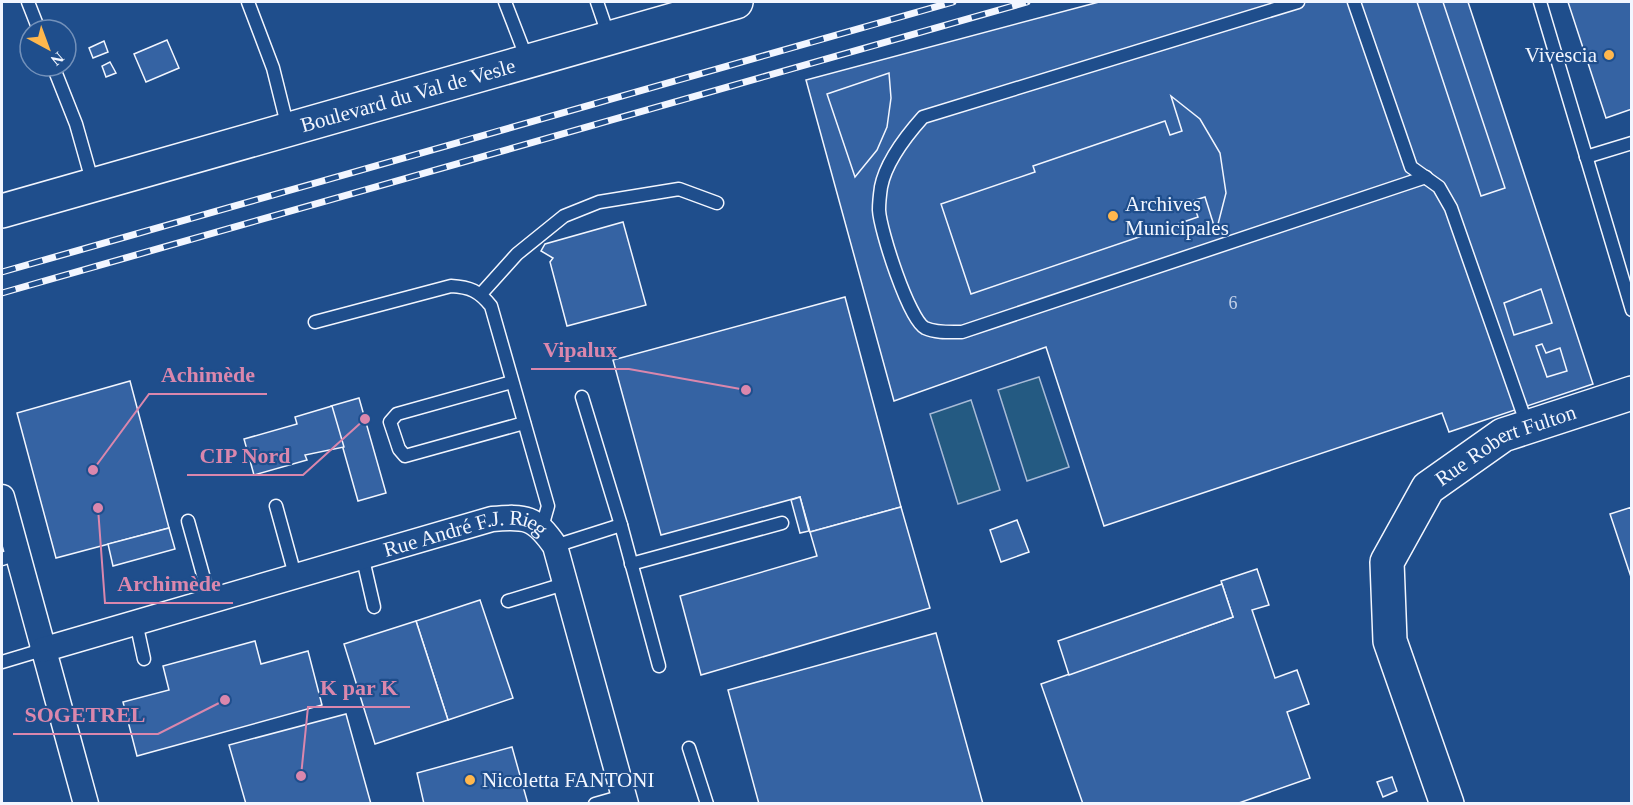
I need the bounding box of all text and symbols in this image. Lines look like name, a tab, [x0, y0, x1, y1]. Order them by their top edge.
north arrow	[18, 18, 78, 78]
place label: Vivescia	[1525, 43, 1598, 67]
marker: Vivescia	[1602, 48, 1616, 62]
text: N	[47, 49, 67, 69]
street label: Boulevard du Val de Vesle	[298, 53, 518, 137]
place label: Archives Municipales	[1125, 192, 1229, 240]
marker: Archives Municipales	[1106, 209, 1120, 223]
house number: 6	[1229, 293, 1238, 313]
callout: Vipalux	[531, 329, 629, 369]
text: Vipalux	[543, 337, 617, 362]
callout: Achimède	[149, 354, 267, 394]
text: Achimède	[161, 362, 255, 387]
street label: Rue Robert Fulton	[1430, 400, 1579, 491]
callout: CIP Nord	[187, 435, 303, 475]
text: CIP Nord	[199, 443, 291, 468]
street label: Rue André F.J. Rieg	[381, 506, 553, 562]
callout: Archimède	[105, 563, 233, 603]
text: Archimède	[117, 571, 221, 596]
callout: K par K	[308, 667, 410, 707]
text: K par K	[320, 675, 398, 700]
callout: SOGETREL	[13, 694, 158, 734]
text: SOGETREL	[24, 702, 146, 727]
place label: Nicoletta FANTONI	[482, 768, 654, 792]
marker: Nicoletta FANTONI	[463, 773, 477, 787]

